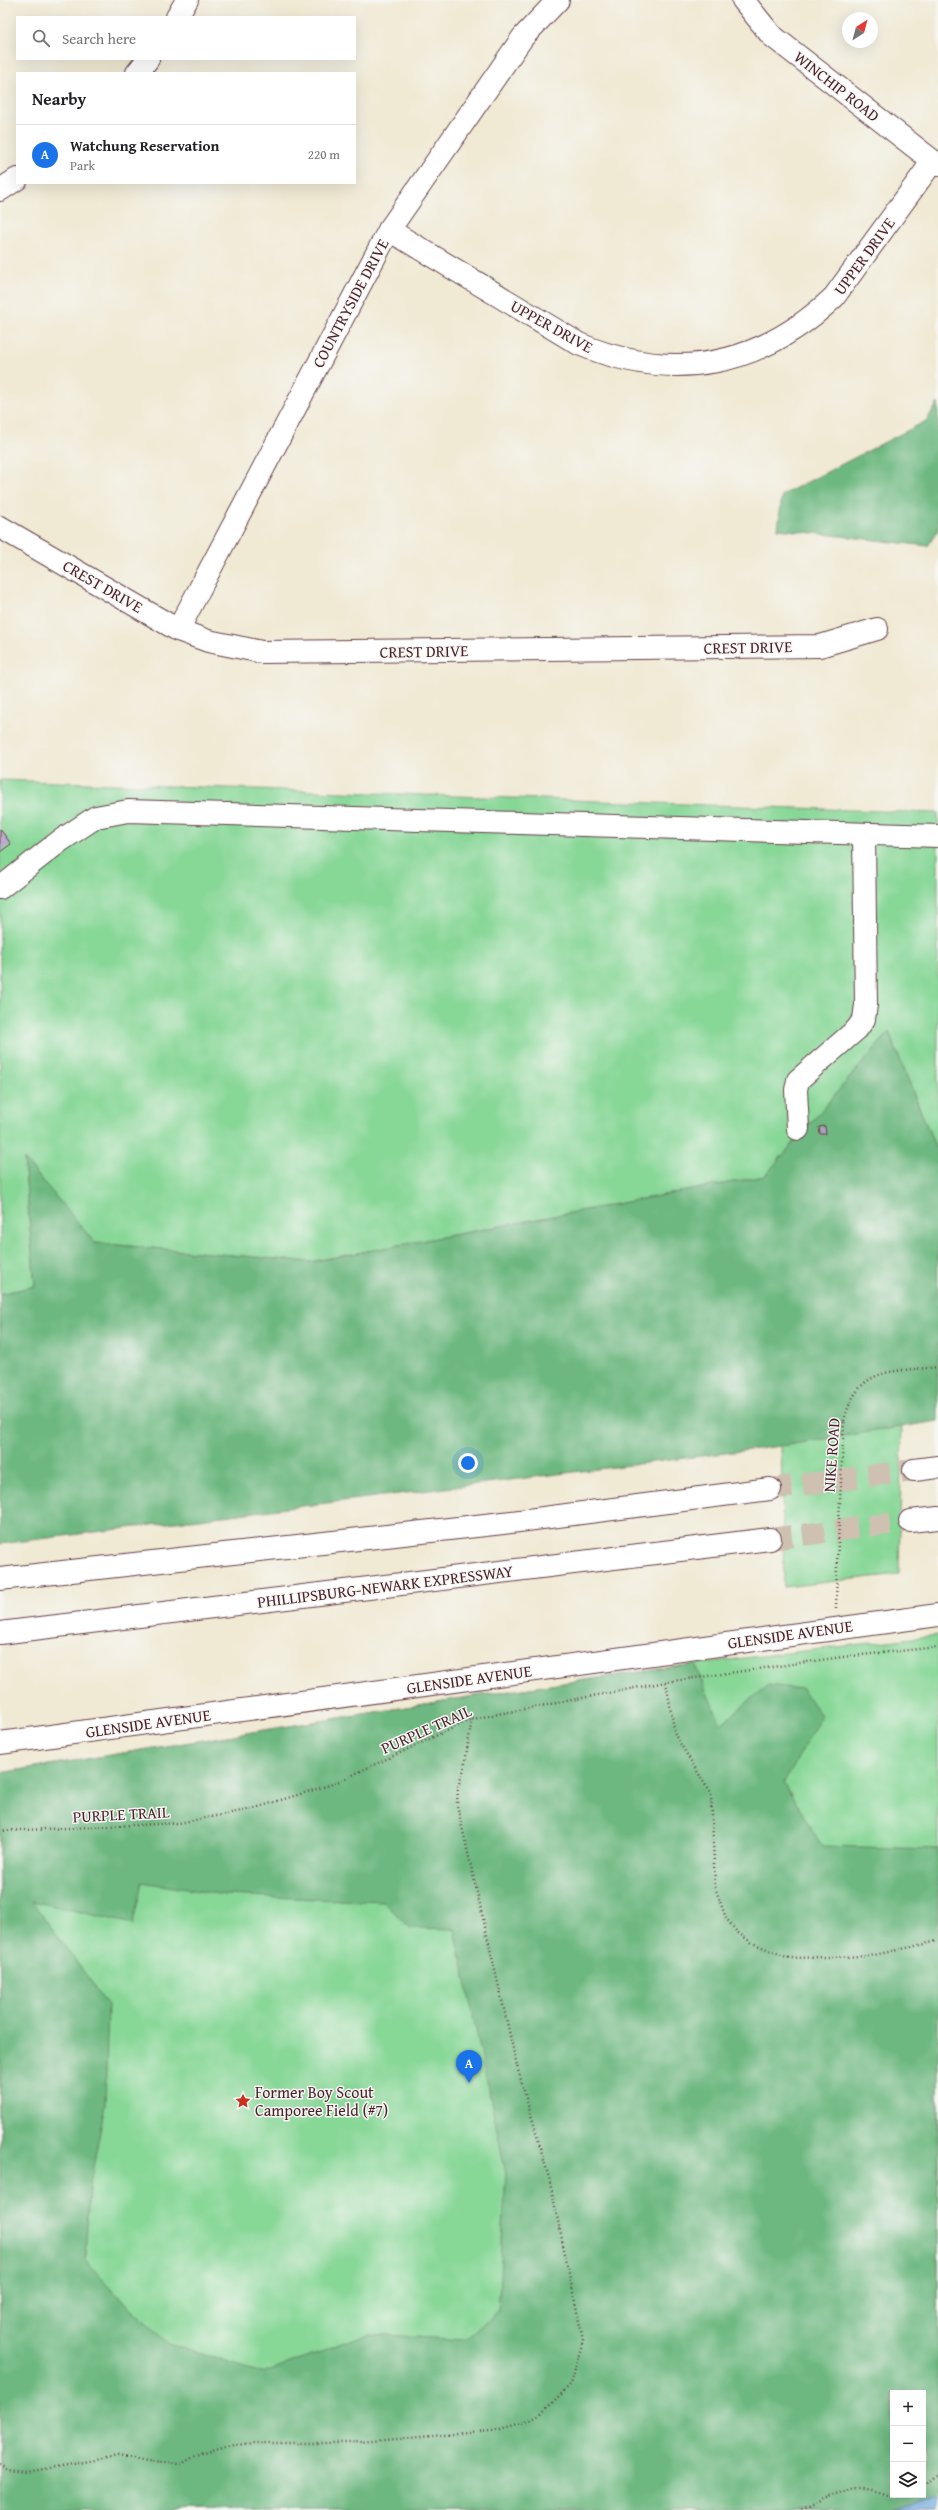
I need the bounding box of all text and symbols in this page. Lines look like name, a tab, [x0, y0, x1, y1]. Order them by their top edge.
north arrow	[842, 12, 878, 48]
search box	[16, 16, 356, 60]
icon: search	[30, 27, 52, 49]
text: Search here	[62, 28, 136, 49]
street label: WINCHIP ROAD	[789, 45, 885, 127]
text: Nearby	[32, 86, 86, 111]
text: Watchung Reservation	[70, 135, 219, 156]
text: A	[41, 145, 49, 164]
text: 220 m	[308, 145, 340, 164]
text: Park	[70, 156, 95, 175]
street label: UPPER DRIVE	[828, 212, 900, 300]
street label: COUNTRYSIDE DRIVE	[306, 234, 394, 372]
street label: UPPER DRIVE	[506, 293, 598, 359]
street label: CREST DRIVE	[59, 553, 147, 619]
street label: CREST DRIVE	[703, 634, 793, 660]
street label: CREST DRIVE	[379, 638, 469, 664]
street label: NIKE ROAD	[816, 1417, 846, 1493]
your location	[458, 1453, 478, 1473]
street label: PHILLIPSBURG-NEWARK EXPRESSWAY	[256, 1558, 515, 1614]
street label: GLENSIDE AVENUE	[726, 1613, 854, 1655]
street label: GLENSIDE AVENUE	[405, 1658, 533, 1700]
street label: PURPLE TRAIL	[377, 1698, 475, 1760]
street label: GLENSIDE AVENUE	[84, 1702, 212, 1744]
street label: PURPLE TRAIL	[72, 1799, 170, 1829]
pin: A	[456, 2050, 482, 2083]
place label: Former Boy Scout Camporee Field (#7)	[255, 2080, 388, 2122]
place icon: Former Boy Scout Camporee Field (#7)	[234, 2092, 252, 2110]
map controls	[890, 2390, 926, 2498]
button: +	[890, 2390, 926, 2426]
button: −	[890, 2426, 926, 2462]
button: layers	[890, 2462, 926, 2498]

